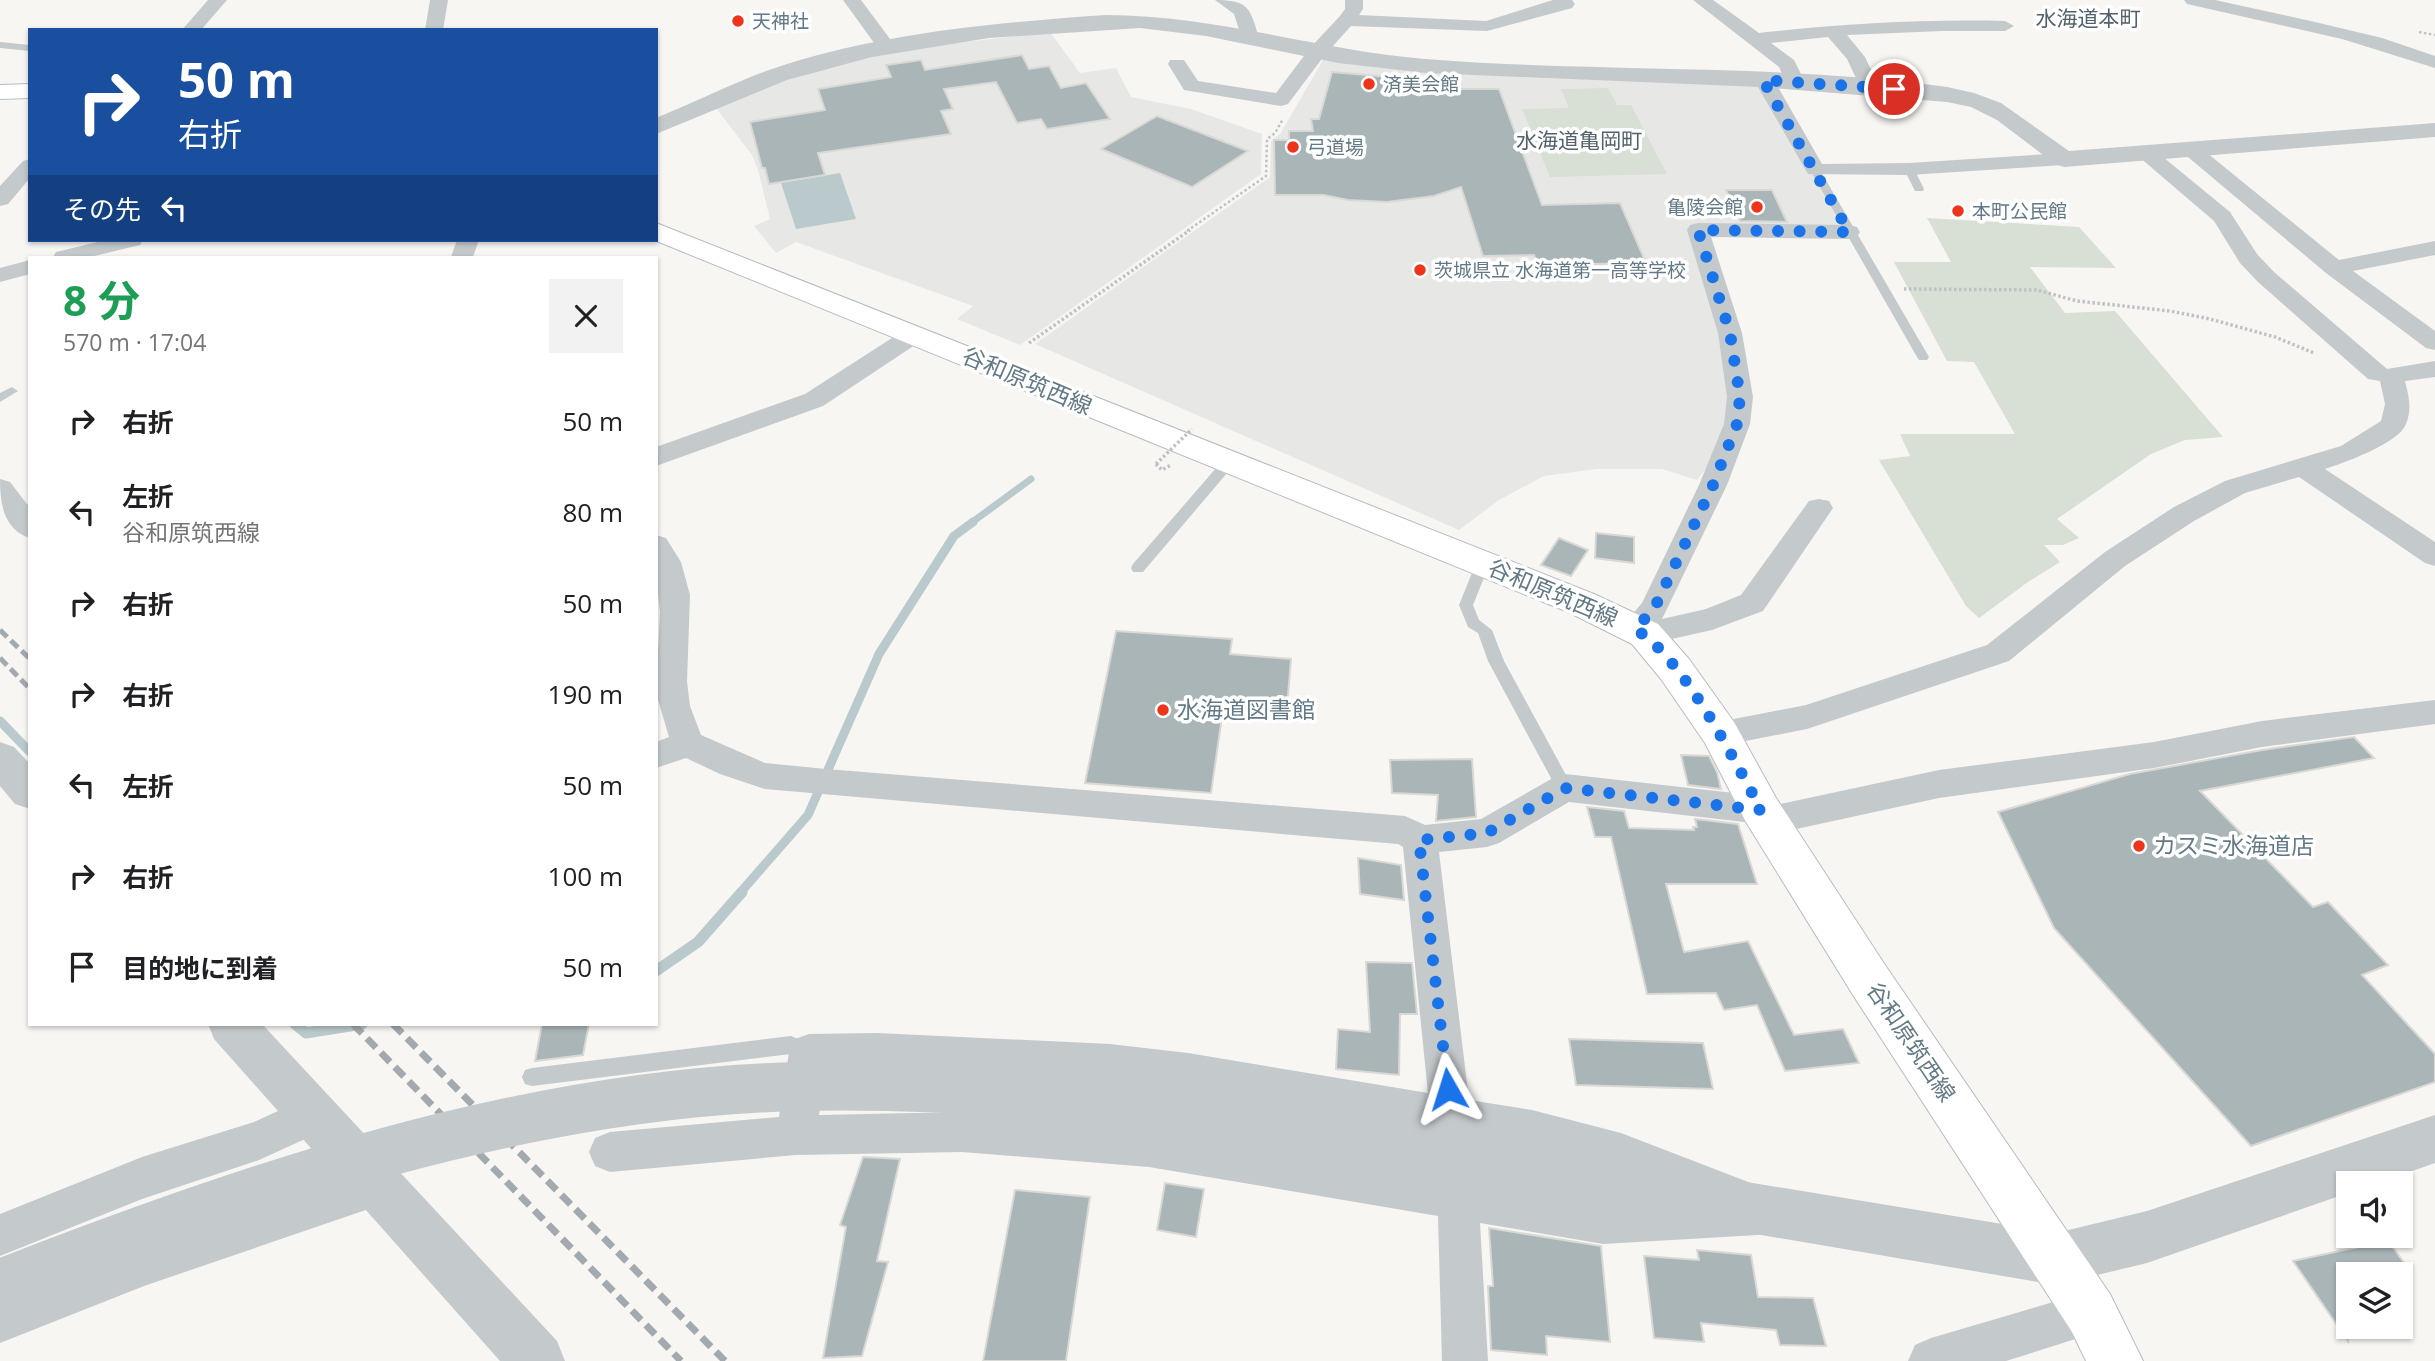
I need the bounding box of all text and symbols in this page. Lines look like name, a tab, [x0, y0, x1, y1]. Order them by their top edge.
district label: 水海道本町	[2036, 4, 2141, 32]
place label: 天神社	[752, 8, 809, 34]
marker: 天神社	[730, 13, 746, 29]
text: 50 m	[178, 46, 295, 112]
icon: right	[63, 56, 154, 147]
pin	[1864, 59, 1924, 119]
icon: arrive	[1875, 70, 1913, 108]
place label: 済美会館	[1383, 71, 1459, 97]
marker: 済美会館	[1361, 76, 1377, 92]
text: 右折	[178, 112, 242, 155]
district label: 水海道亀岡町	[1516, 126, 1642, 154]
place label: 弓道場	[1307, 134, 1364, 160]
marker: 弓道場	[1285, 139, 1301, 155]
icon: left	[155, 189, 193, 227]
text: その先	[63, 191, 141, 227]
place label: 亀陵会館	[1667, 194, 1743, 220]
place label: 本町公民館	[1972, 198, 2067, 224]
marker: 亀陵会館	[1749, 199, 1765, 215]
marker: 本町公民館	[1950, 203, 1966, 219]
place label: 茨城県立 水海道第一高等学校	[1434, 257, 1686, 283]
marker: 茨城県立 水海道第一高等学校	[1412, 262, 1428, 278]
text: 8 分	[63, 271, 140, 328]
button: close	[549, 279, 623, 353]
text: 570 m · 17:04	[63, 326, 206, 358]
street label: 谷和原筑西線	[958, 338, 1097, 422]
icon: right	[63, 402, 101, 440]
text: 50 m	[562, 403, 623, 439]
text: 右折	[122, 404, 174, 440]
text: 左折	[122, 478, 174, 514]
icon: left	[63, 493, 101, 531]
text: 80 m	[562, 494, 623, 530]
text: 谷和原筑西線	[122, 516, 260, 548]
street label: 谷和原筑西線	[1484, 550, 1623, 634]
icon: right	[63, 584, 101, 622]
text: 50 m	[562, 585, 623, 621]
text: 右折	[122, 586, 174, 622]
icon: right	[63, 675, 101, 713]
text: 190 m	[548, 676, 623, 712]
text: 右折	[122, 677, 174, 713]
place label: 水海道図書館	[1177, 693, 1315, 725]
marker: 水海道図書館	[1155, 702, 1171, 718]
icon: left	[63, 766, 101, 804]
text: 50 m	[562, 767, 623, 803]
text: 左折	[122, 768, 174, 804]
place label: カスミ水海道店	[2153, 829, 2314, 861]
marker: カスミ水海道店	[2131, 838, 2147, 854]
icon: right	[63, 857, 101, 895]
text: 100 m	[548, 858, 623, 894]
text: 右折	[122, 859, 174, 895]
icon: arrive	[63, 948, 101, 986]
text: 50 m	[562, 949, 623, 985]
text: 目的地に到着	[122, 950, 278, 986]
street label: 谷和原筑西線	[1860, 975, 1964, 1108]
position arrow	[1411, 1052, 1485, 1126]
map controls	[2336, 1171, 2413, 1339]
button: sound	[2336, 1171, 2413, 1248]
button: layers	[2336, 1262, 2413, 1339]

